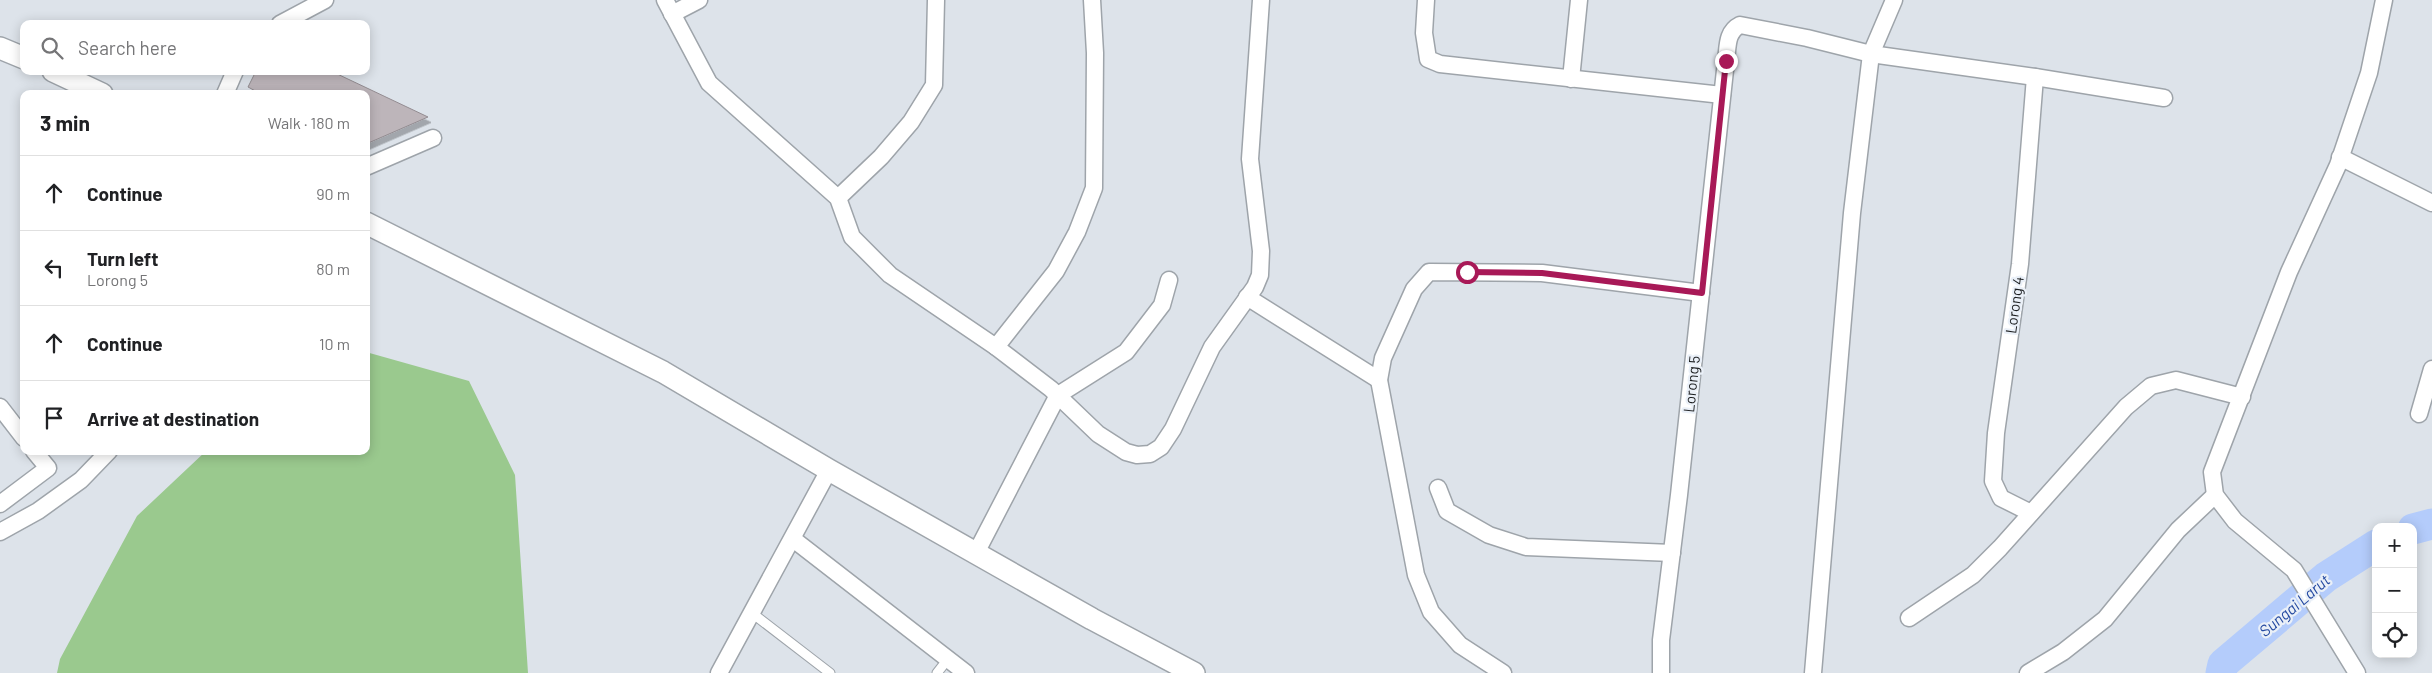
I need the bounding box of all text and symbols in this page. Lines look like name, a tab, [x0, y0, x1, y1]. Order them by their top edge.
search box	[20, 20, 370, 75]
icon: search	[38, 34, 66, 62]
text: Search here	[78, 36, 177, 59]
route end	[1715, 50, 1738, 73]
text: 3 min	[40, 110, 90, 135]
text: Walk · 180 m	[268, 113, 350, 132]
icon: ahead	[40, 179, 68, 207]
text: Continue	[87, 182, 163, 205]
text: 90 m	[316, 184, 350, 203]
text: Turn left	[87, 247, 158, 270]
icon: left	[40, 254, 68, 282]
text: 80 m	[316, 259, 350, 278]
route start	[1456, 261, 1479, 284]
text: Lorong 5	[87, 270, 148, 289]
street label: Lorong 4	[2001, 275, 2027, 335]
icon: ahead	[40, 329, 68, 357]
text: Continue	[87, 332, 163, 355]
text: 10 m	[319, 334, 350, 353]
street label: Lorong 5	[1679, 355, 1703, 413]
icon: arrive	[40, 404, 68, 432]
text: Arrive at destination	[87, 407, 259, 430]
map controls	[2372, 523, 2417, 658]
button: +	[2372, 523, 2417, 568]
button: −	[2372, 568, 2417, 613]
water label: Sungai Larut	[2255, 570, 2334, 640]
button: locate	[2372, 613, 2417, 658]

